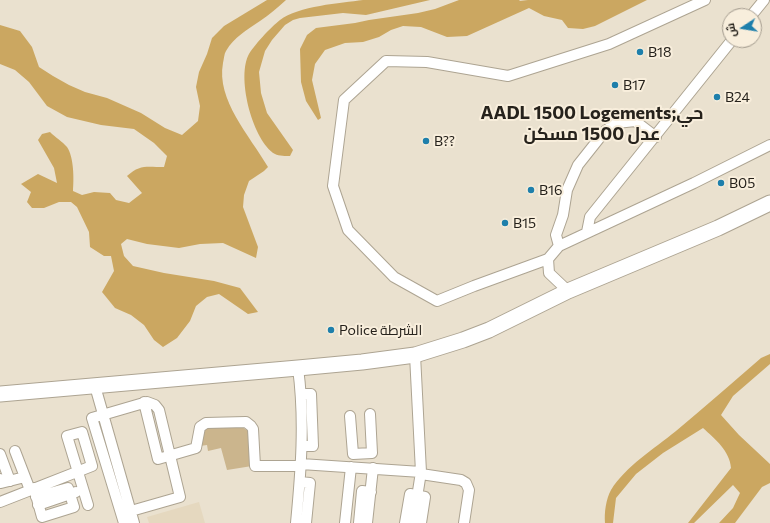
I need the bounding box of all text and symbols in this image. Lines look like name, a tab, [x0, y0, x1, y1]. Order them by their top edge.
north arrow	[722, 8, 762, 48]
text: ش	[723, 22, 739, 39]
place label: B18	[648, 44, 672, 60]
marker: B18	[635, 47, 645, 57]
place label: B17	[623, 77, 645, 93]
marker: B17	[610, 80, 620, 90]
place label: B24	[725, 89, 750, 105]
marker: B24	[712, 92, 722, 102]
district label: AADL 1500 Logements;حي عدل 1500 مسكن	[481, 102, 703, 144]
place label: B??	[434, 133, 455, 149]
marker: B??	[421, 136, 431, 146]
place label: B05	[729, 175, 755, 191]
marker: B05	[716, 178, 726, 188]
place label: B16	[539, 182, 563, 198]
marker: B16	[526, 185, 536, 195]
place label: B15	[513, 215, 536, 231]
marker: B15	[500, 218, 510, 228]
place label: Police الشرطة	[339, 322, 422, 338]
marker: Police الشرطة	[326, 325, 336, 335]

